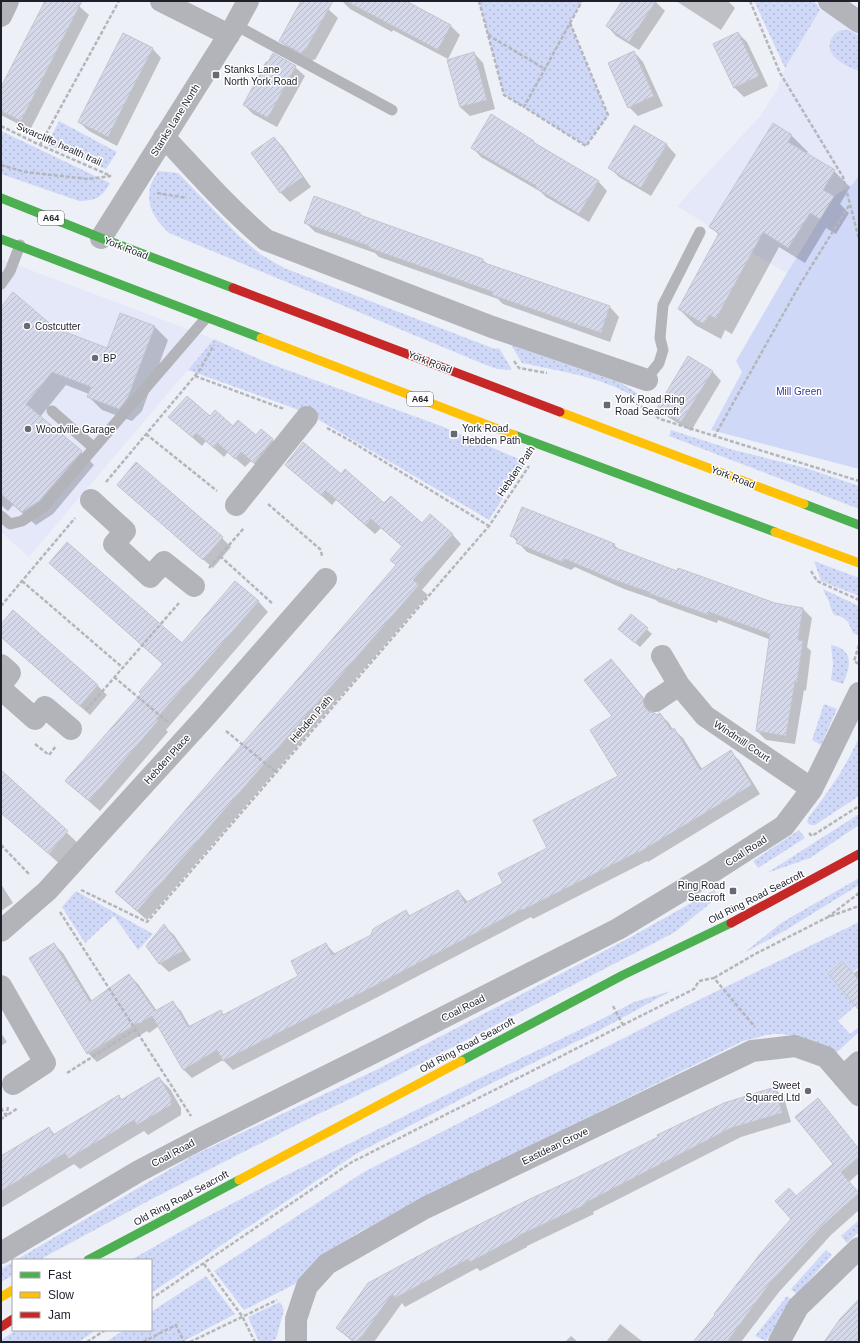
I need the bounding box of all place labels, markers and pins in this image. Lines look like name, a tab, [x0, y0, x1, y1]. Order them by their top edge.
place label: Stanks Lane North York Road	[224, 64, 297, 87]
marker: Stanks Lane North York Road	[211, 70, 221, 80]
marker: Costcutter	[22, 321, 32, 331]
place label: Costcutter	[35, 321, 81, 332]
marker: BP	[90, 353, 100, 363]
place label: BP	[103, 353, 117, 364]
place label: York Road Ring Road Seacroft	[615, 394, 685, 417]
marker: York Road Ring Road Seacroft	[602, 400, 612, 410]
place label: York Road Hebden Path	[462, 423, 520, 446]
marker: Woodville Garage	[23, 424, 33, 434]
place label: Woodville Garage	[36, 424, 116, 435]
marker: York Road Hebden Path	[449, 429, 459, 439]
place label: Ring Road Seacroft	[678, 880, 725, 903]
marker: Ring Road Seacroft	[728, 886, 738, 896]
place label: Sweet Squared Ltd	[746, 1080, 800, 1103]
marker: Sweet Squared Ltd	[803, 1086, 813, 1096]

